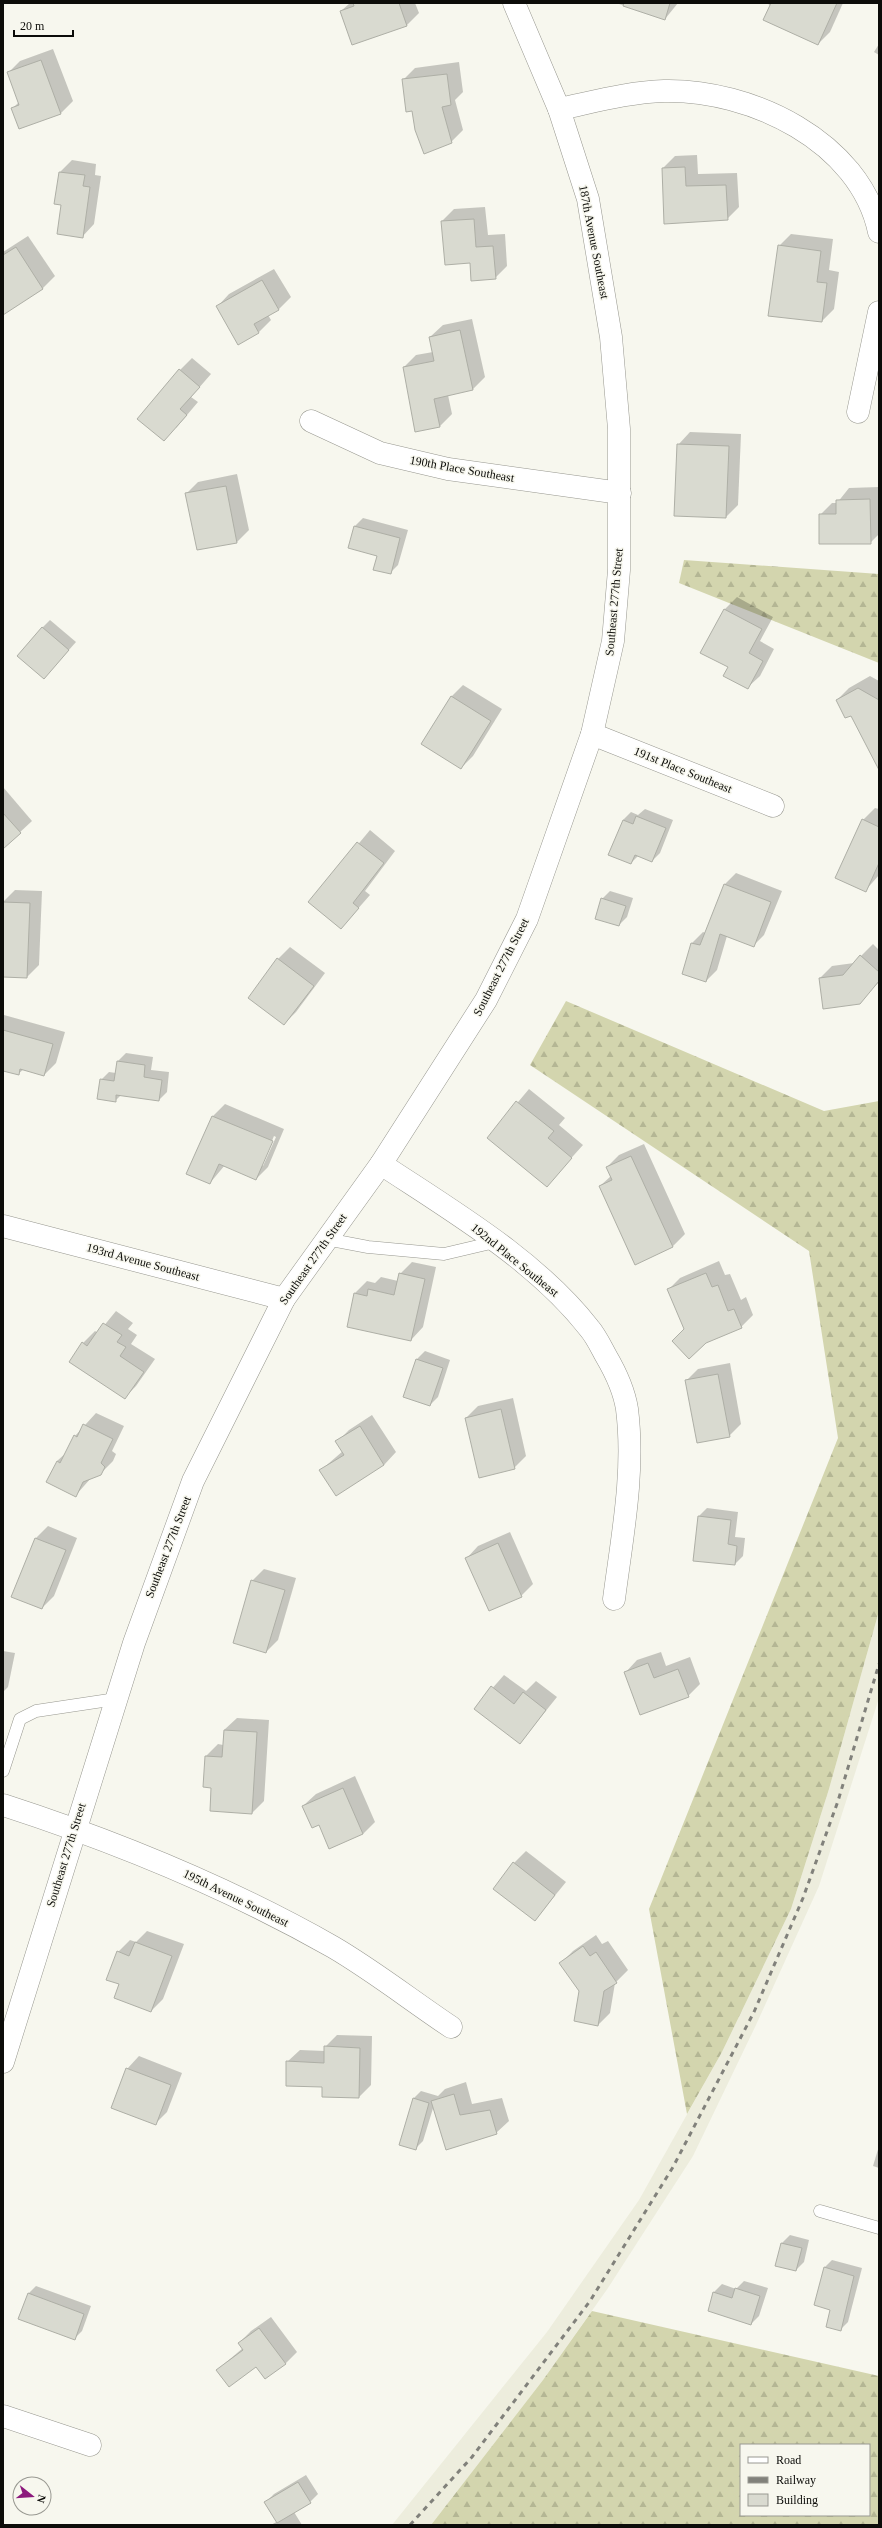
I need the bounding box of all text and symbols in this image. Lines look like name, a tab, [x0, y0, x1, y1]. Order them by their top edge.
scale bar	[14, 12, 73, 38]
text: 20 m	[20, 19, 45, 33]
street label: 187th Avenue Southeast	[576, 184, 612, 301]
street label: 190th Place Southeast	[409, 453, 516, 485]
street label: Southeast 277th Street	[602, 547, 626, 656]
street label: 191st Place Southeast	[632, 744, 735, 796]
street label: Southeast 277th Street	[470, 915, 532, 1018]
street label: Southeast 277th Street	[276, 1210, 350, 1307]
street label: 192nd Place Southeast	[468, 1220, 562, 1300]
street label: 193rd Avenue Southeast	[85, 1240, 202, 1284]
street label: Southeast 277th Street	[142, 1493, 194, 1600]
street label: Southeast 277th Street	[44, 1801, 89, 1909]
street label: 195th Avenue Southeast	[181, 1866, 292, 1930]
legend	[740, 2444, 870, 2516]
text: Road	[776, 2453, 801, 2467]
text: Railway	[776, 2473, 816, 2487]
north arrow	[12, 2476, 52, 2516]
text: N	[35, 2493, 48, 2505]
text: Building	[776, 2493, 818, 2507]

